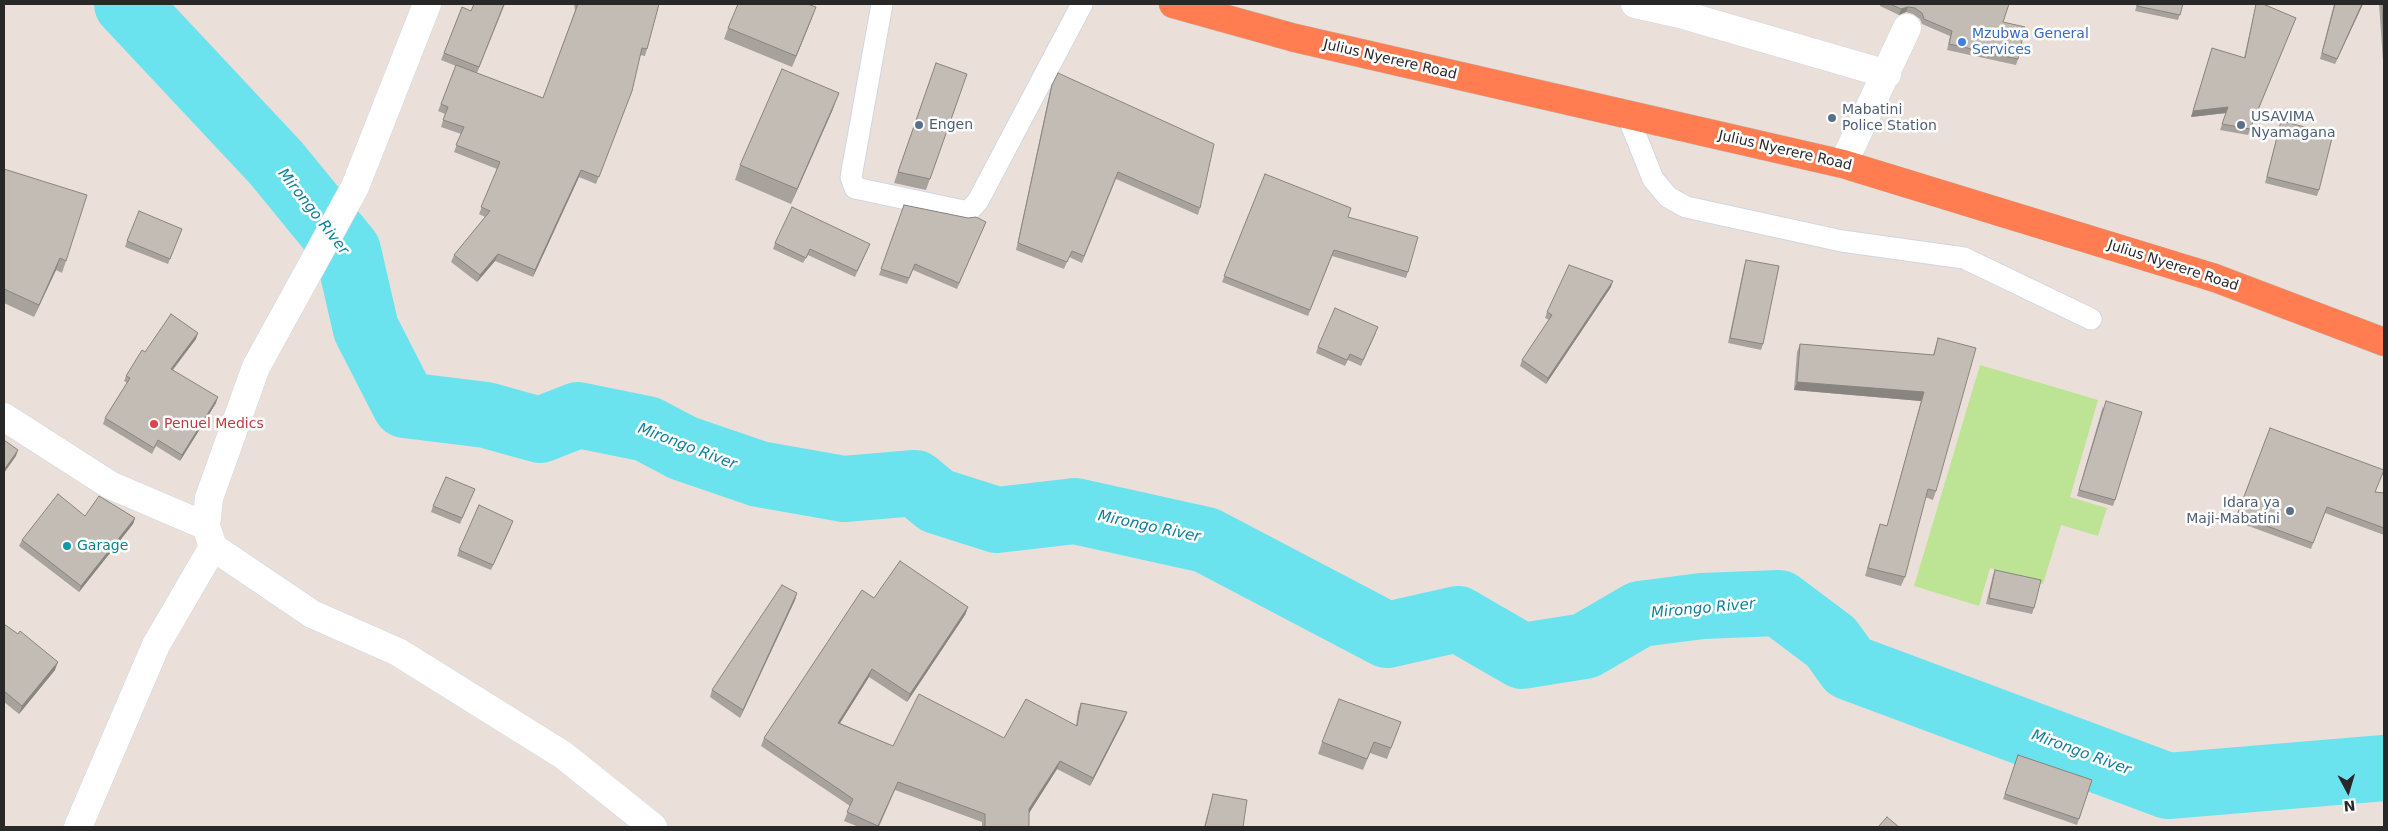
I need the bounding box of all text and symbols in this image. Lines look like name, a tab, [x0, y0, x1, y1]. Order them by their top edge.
place label: Mzubwa General Services	[1972, 26, 2089, 58]
street label: Julius Nyerere Road	[1322, 36, 1458, 84]
marker: Mzubwa General Services	[1956, 36, 1968, 48]
place label: Mabatini Police Station	[1842, 102, 1937, 134]
place label: USAVIMA Nyamagana	[2251, 109, 2335, 142]
marker: Mabatini Police Station	[1826, 112, 1838, 124]
place label: Engen	[929, 117, 973, 133]
marker: Engen	[913, 119, 925, 131]
marker: USAVIMA Nyamagana	[2235, 119, 2247, 131]
street label: Julius Nyerere Road	[1717, 127, 1853, 175]
water label: Mirongo River	[274, 165, 352, 259]
street label: Julius Nyerere Road	[2106, 237, 2240, 295]
place label: Penuel Medics	[164, 416, 264, 432]
marker: Penuel Medics	[148, 418, 160, 430]
water label: Mirongo River	[635, 420, 739, 474]
place label: Idara ya Maji-Mabatini	[2186, 495, 2280, 528]
marker: Idara ya Maji-Mabatini	[2284, 505, 2296, 517]
water label: Mirongo River	[1096, 507, 1202, 547]
place label: Garage	[77, 538, 128, 554]
marker: Garage	[61, 540, 73, 552]
water label: Mirongo River	[1650, 595, 1756, 623]
water label: Mirongo River	[2029, 727, 2133, 779]
north arrow	[2323, 766, 2373, 816]
text: N	[2343, 797, 2356, 814]

